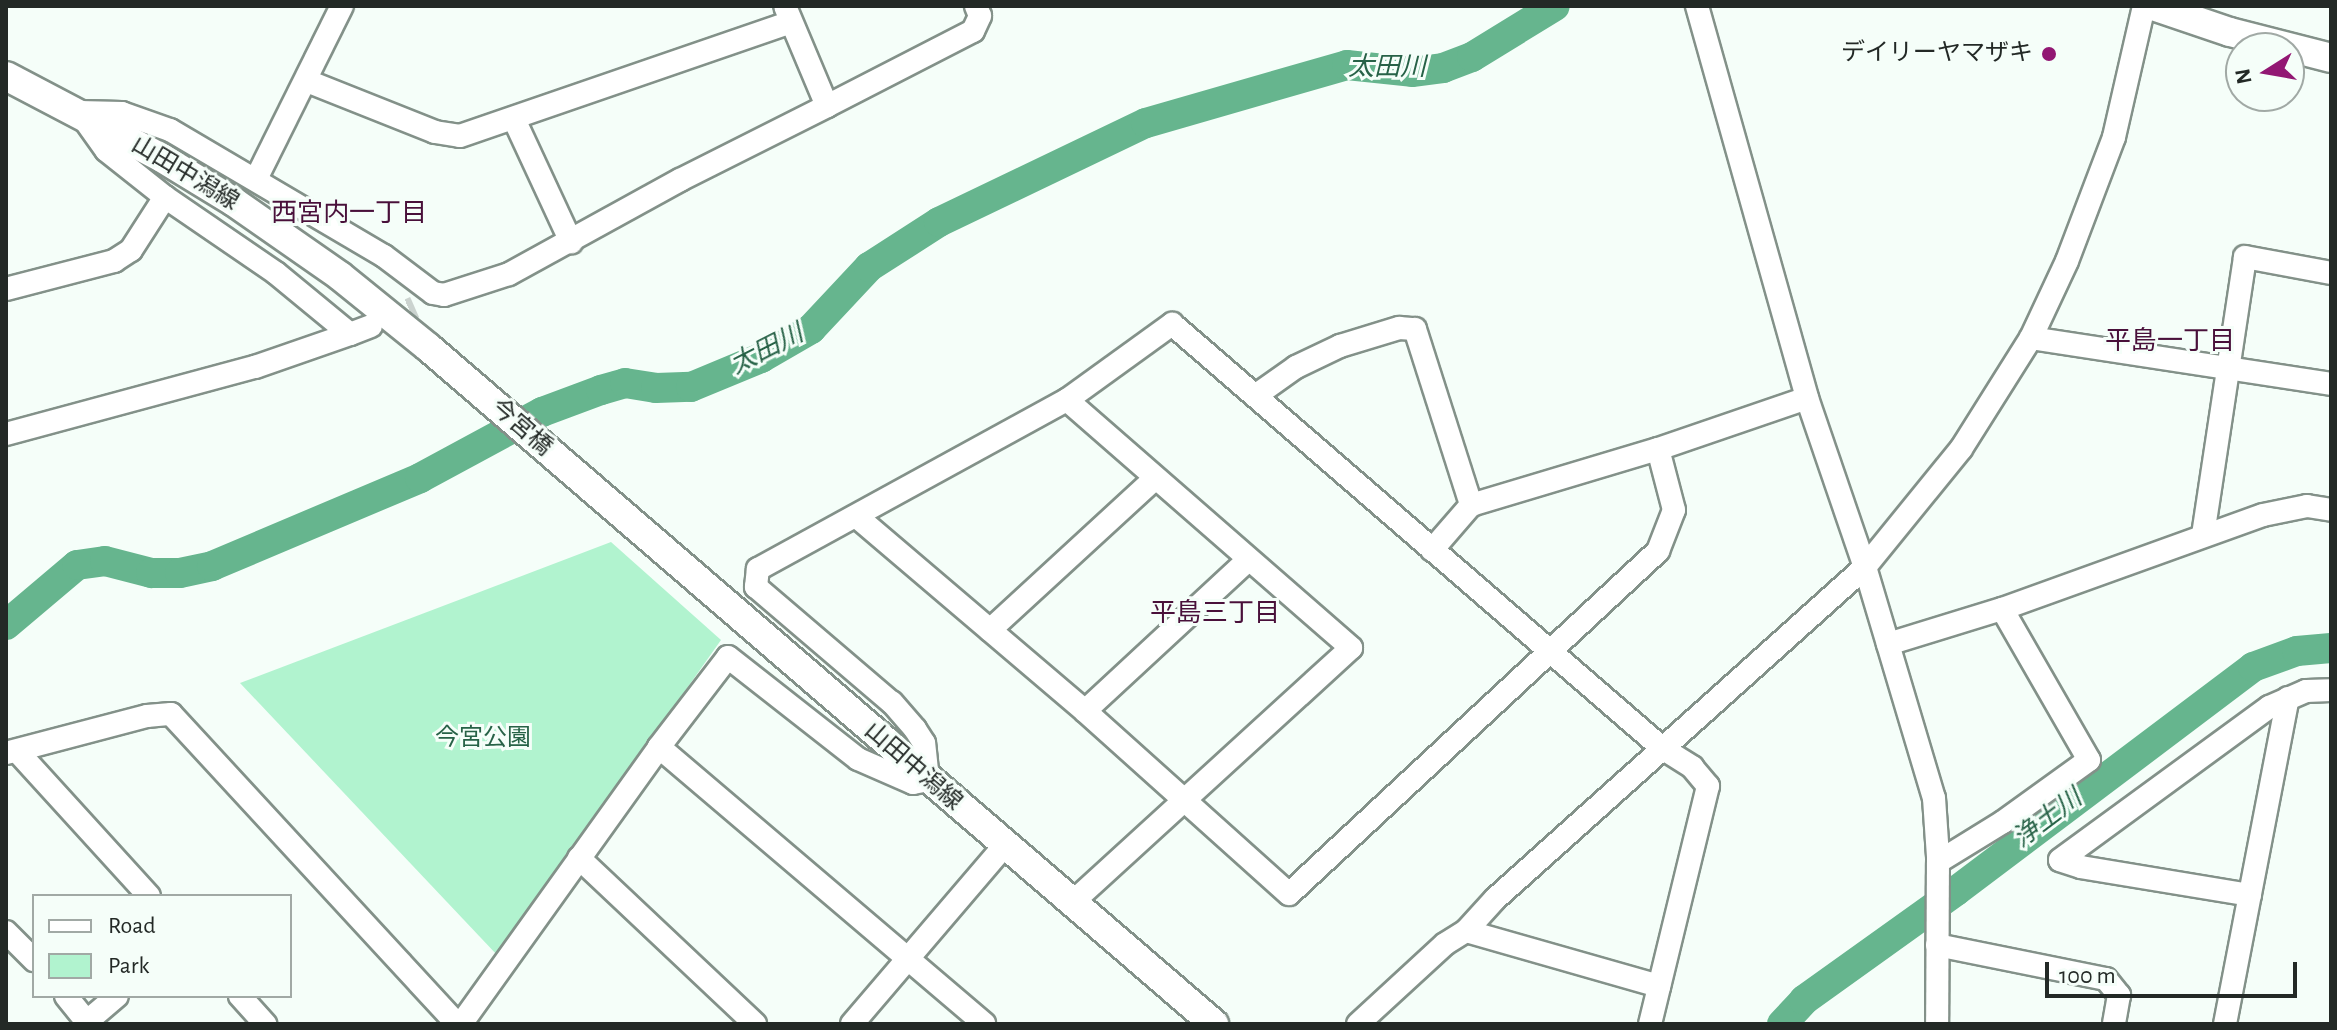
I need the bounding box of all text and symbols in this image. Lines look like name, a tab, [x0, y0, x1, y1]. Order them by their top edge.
north arrow	[2225, 32, 2305, 112]
place label: デイリーヤマザキ	[1841, 40, 2033, 68]
marker: デイリーヤマザキ	[2040, 45, 2058, 63]
water label: 太田川	[1348, 52, 1426, 84]
text: N	[2231, 67, 2256, 86]
street label: 山田中潟線	[126, 131, 244, 217]
district label: 西宮内一丁目	[271, 198, 427, 230]
water label: 太田川	[725, 318, 809, 382]
district label: 平島一丁目	[2105, 326, 2235, 358]
street label: 今宮橋	[484, 394, 558, 462]
district label: 平島三丁目	[1150, 598, 1280, 630]
street label: 山田中潟線	[858, 717, 968, 817]
park label: 今宮公園	[435, 725, 531, 753]
water label: 浄土川	[2007, 783, 2089, 855]
legend	[32, 894, 292, 998]
text: Road	[108, 914, 156, 938]
scale bar	[2049, 946, 2301, 996]
text: Park	[108, 954, 149, 978]
text: 100 m	[2059, 964, 2116, 988]

